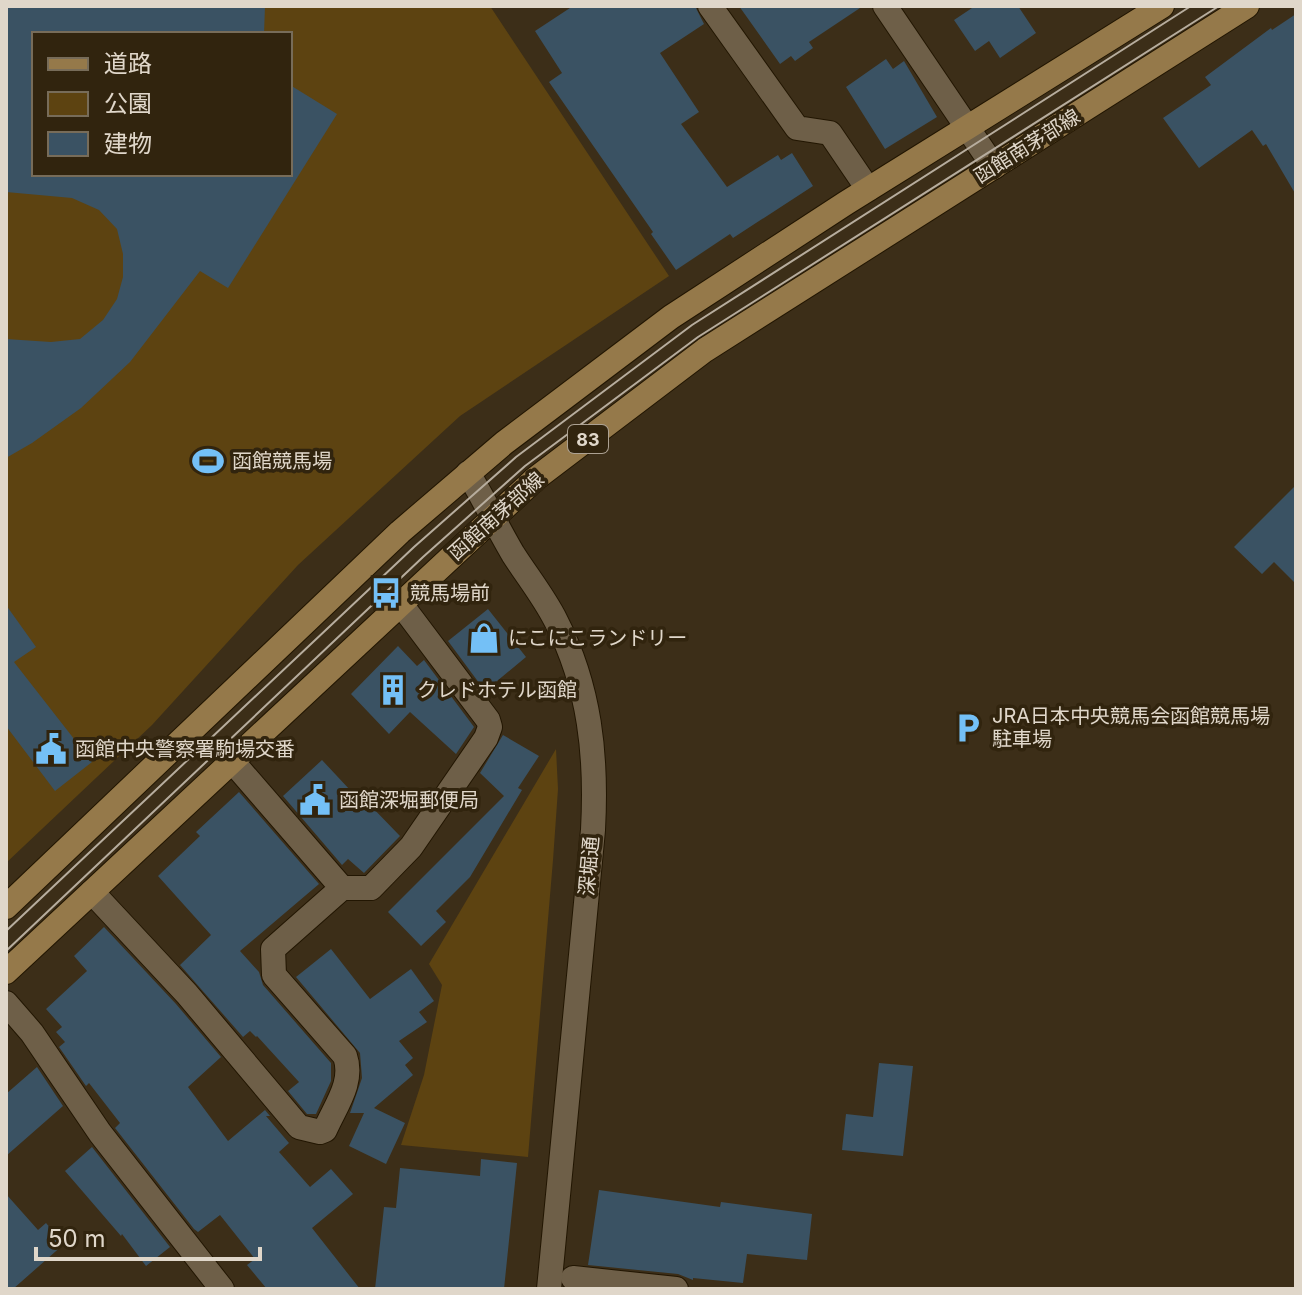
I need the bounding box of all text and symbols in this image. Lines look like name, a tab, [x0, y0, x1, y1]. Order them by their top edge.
legend	[32, 32, 292, 176]
text: 道路	[104, 49, 152, 78]
text: 公園	[104, 89, 152, 118]
street label: 函館南茅部線	[970, 104, 1084, 188]
text: 建物	[104, 129, 152, 158]
road number: 83	[568, 425, 608, 453]
sports icon: 函館競馬場	[191, 444, 225, 478]
place label: 函館競馬場	[232, 449, 332, 473]
street label: 函館南茅部線	[443, 467, 549, 565]
bus stop icon: 競馬場前	[369, 576, 403, 610]
place label: 競馬場前	[410, 581, 490, 605]
shop icon: にこにこランドリー	[467, 621, 501, 655]
place label: にこにこランドリー	[508, 626, 687, 650]
building icon: クレドホテル函館	[376, 673, 410, 707]
place label: クレドホテル函館	[417, 678, 577, 702]
place label: JRA日本中央競馬会函館競馬場 駐車場	[992, 704, 1270, 751]
parking icon: JRA日本中央競馬会函館競馬場 駐車場	[951, 711, 985, 745]
public building icon: 函館中央警察署駒場交番	[34, 732, 68, 766]
place label: 函館中央警察署駒場交番	[75, 737, 295, 761]
public building icon: 函館深堀郵便局	[298, 783, 332, 817]
place label: 函館深堀郵便局	[339, 788, 479, 812]
street label: 深堀通	[574, 835, 604, 897]
scale bar	[36, 1211, 260, 1261]
text: 50 m	[48, 1224, 106, 1253]

